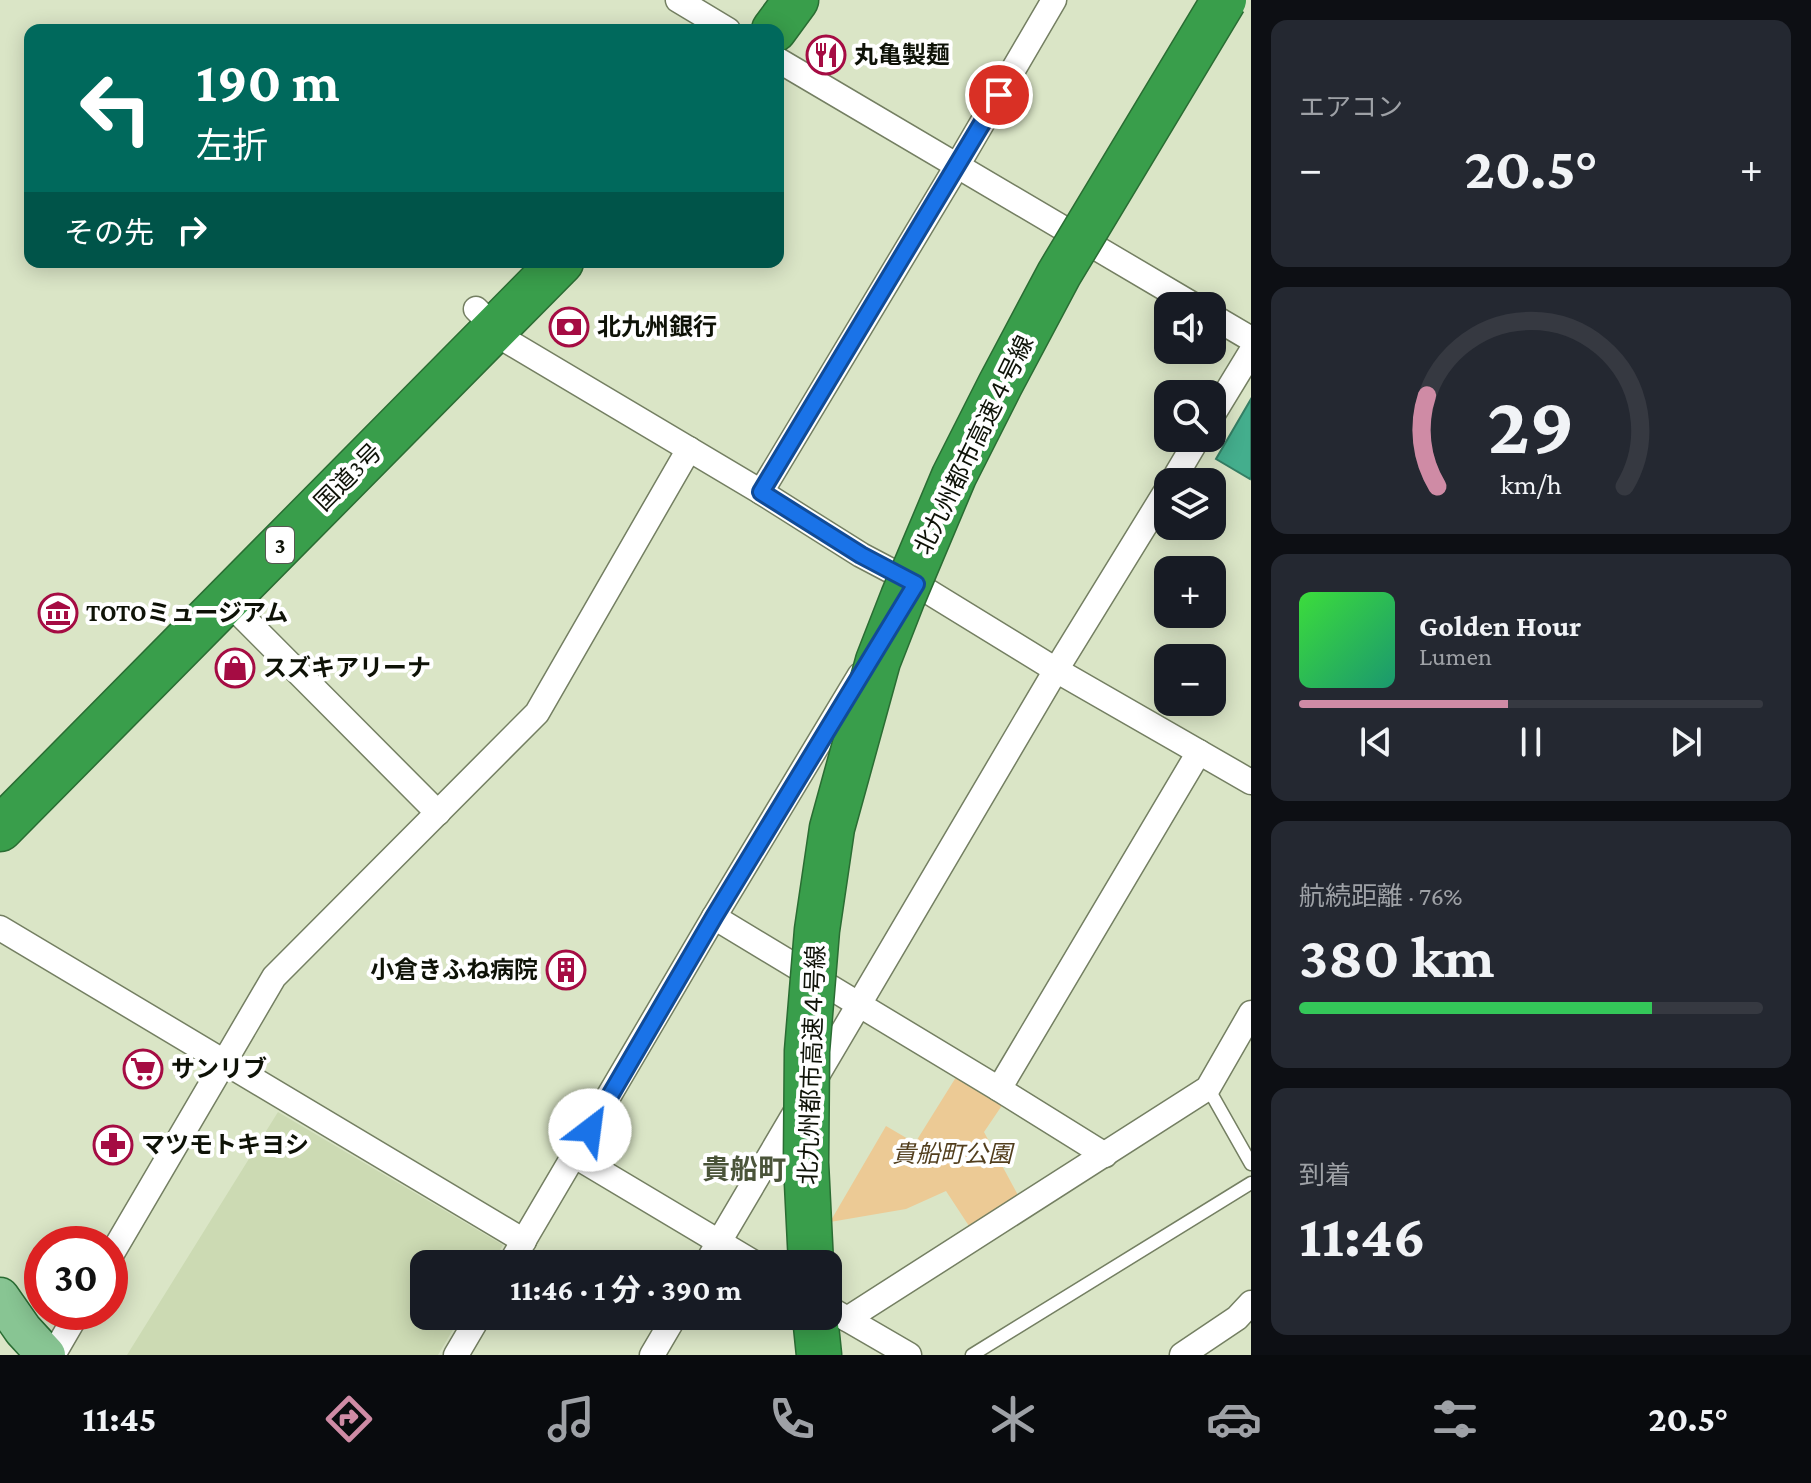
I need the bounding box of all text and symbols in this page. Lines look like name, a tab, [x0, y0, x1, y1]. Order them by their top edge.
restaurant icon: 丸亀製麺	[805, 34, 847, 76]
place label: 丸亀製麺	[854, 41, 950, 68]
text: 190 m	[196, 51, 340, 113]
icon: left	[64, 56, 168, 160]
pin	[965, 61, 1033, 129]
icon: arrive	[977, 73, 1021, 117]
text: エアコン	[1299, 93, 1403, 122]
text: 左折	[196, 126, 268, 166]
text: 20.5°	[1464, 134, 1598, 201]
text: −	[1299, 144, 1322, 192]
text: +	[1740, 144, 1763, 192]
icon: right	[170, 208, 214, 252]
text: その先	[64, 216, 154, 249]
map controls	[1154, 292, 1226, 716]
button: sound	[1154, 292, 1226, 364]
bank icon: 北九州銀行	[548, 306, 590, 348]
place label: 北九州銀行	[597, 313, 717, 340]
street label: 北九州都市高速４号線	[909, 331, 1038, 559]
text: 29	[1487, 377, 1575, 470]
button: search	[1154, 380, 1226, 452]
street label: 国道3号	[309, 438, 387, 516]
button: layers	[1154, 468, 1226, 540]
text: km/h	[1500, 468, 1562, 500]
road number: 3	[266, 527, 294, 563]
button: +	[1154, 556, 1226, 628]
museum icon: TOTOミュージアム	[37, 592, 79, 634]
place label: TOTOミュージアム	[86, 599, 288, 626]
text: Golden Hour	[1419, 609, 1581, 642]
text: Lumen	[1419, 642, 1492, 671]
button: −	[1154, 644, 1226, 716]
shop icon: スズキアリーナ	[214, 647, 256, 689]
place label: スズキアリーナ	[263, 654, 431, 681]
icon: previous	[1354, 720, 1398, 764]
icon: pause	[1509, 720, 1553, 764]
icon: next	[1664, 720, 1708, 764]
text: 航続距離 · 76%	[1299, 882, 1463, 911]
text: 380 km	[1299, 923, 1495, 990]
street label: 北九州都市高速４号線	[794, 945, 829, 1185]
building icon: 小倉きふね病院	[545, 949, 587, 991]
place label: 小倉きふね病院	[370, 956, 538, 983]
supermarket icon: サンリブ	[122, 1048, 164, 1090]
place label: サンリブ	[171, 1055, 267, 1082]
position arrow	[548, 1088, 632, 1172]
pharmacy icon: マツモトキヨシ	[92, 1124, 134, 1166]
place label: マツモトキヨシ	[141, 1131, 309, 1158]
park label: 貴船町公園	[892, 1140, 1015, 1167]
district label: 貴船町	[702, 1154, 786, 1185]
text: 到着	[1299, 1161, 1351, 1190]
text: 11:46	[1299, 1202, 1426, 1269]
speed limit sign: 30	[24, 1226, 128, 1330]
text: 11:46 · 1 分 · 390 m	[510, 1273, 742, 1306]
icon: directions	[321, 1391, 377, 1447]
icon: music	[543, 1391, 599, 1447]
icon: phone	[764, 1391, 820, 1447]
icon: climate	[985, 1391, 1041, 1447]
icon: car	[1206, 1391, 1262, 1447]
icon: filters	[1427, 1391, 1483, 1447]
text: 11:45	[83, 1399, 156, 1439]
text: 20.5°	[1648, 1399, 1728, 1439]

